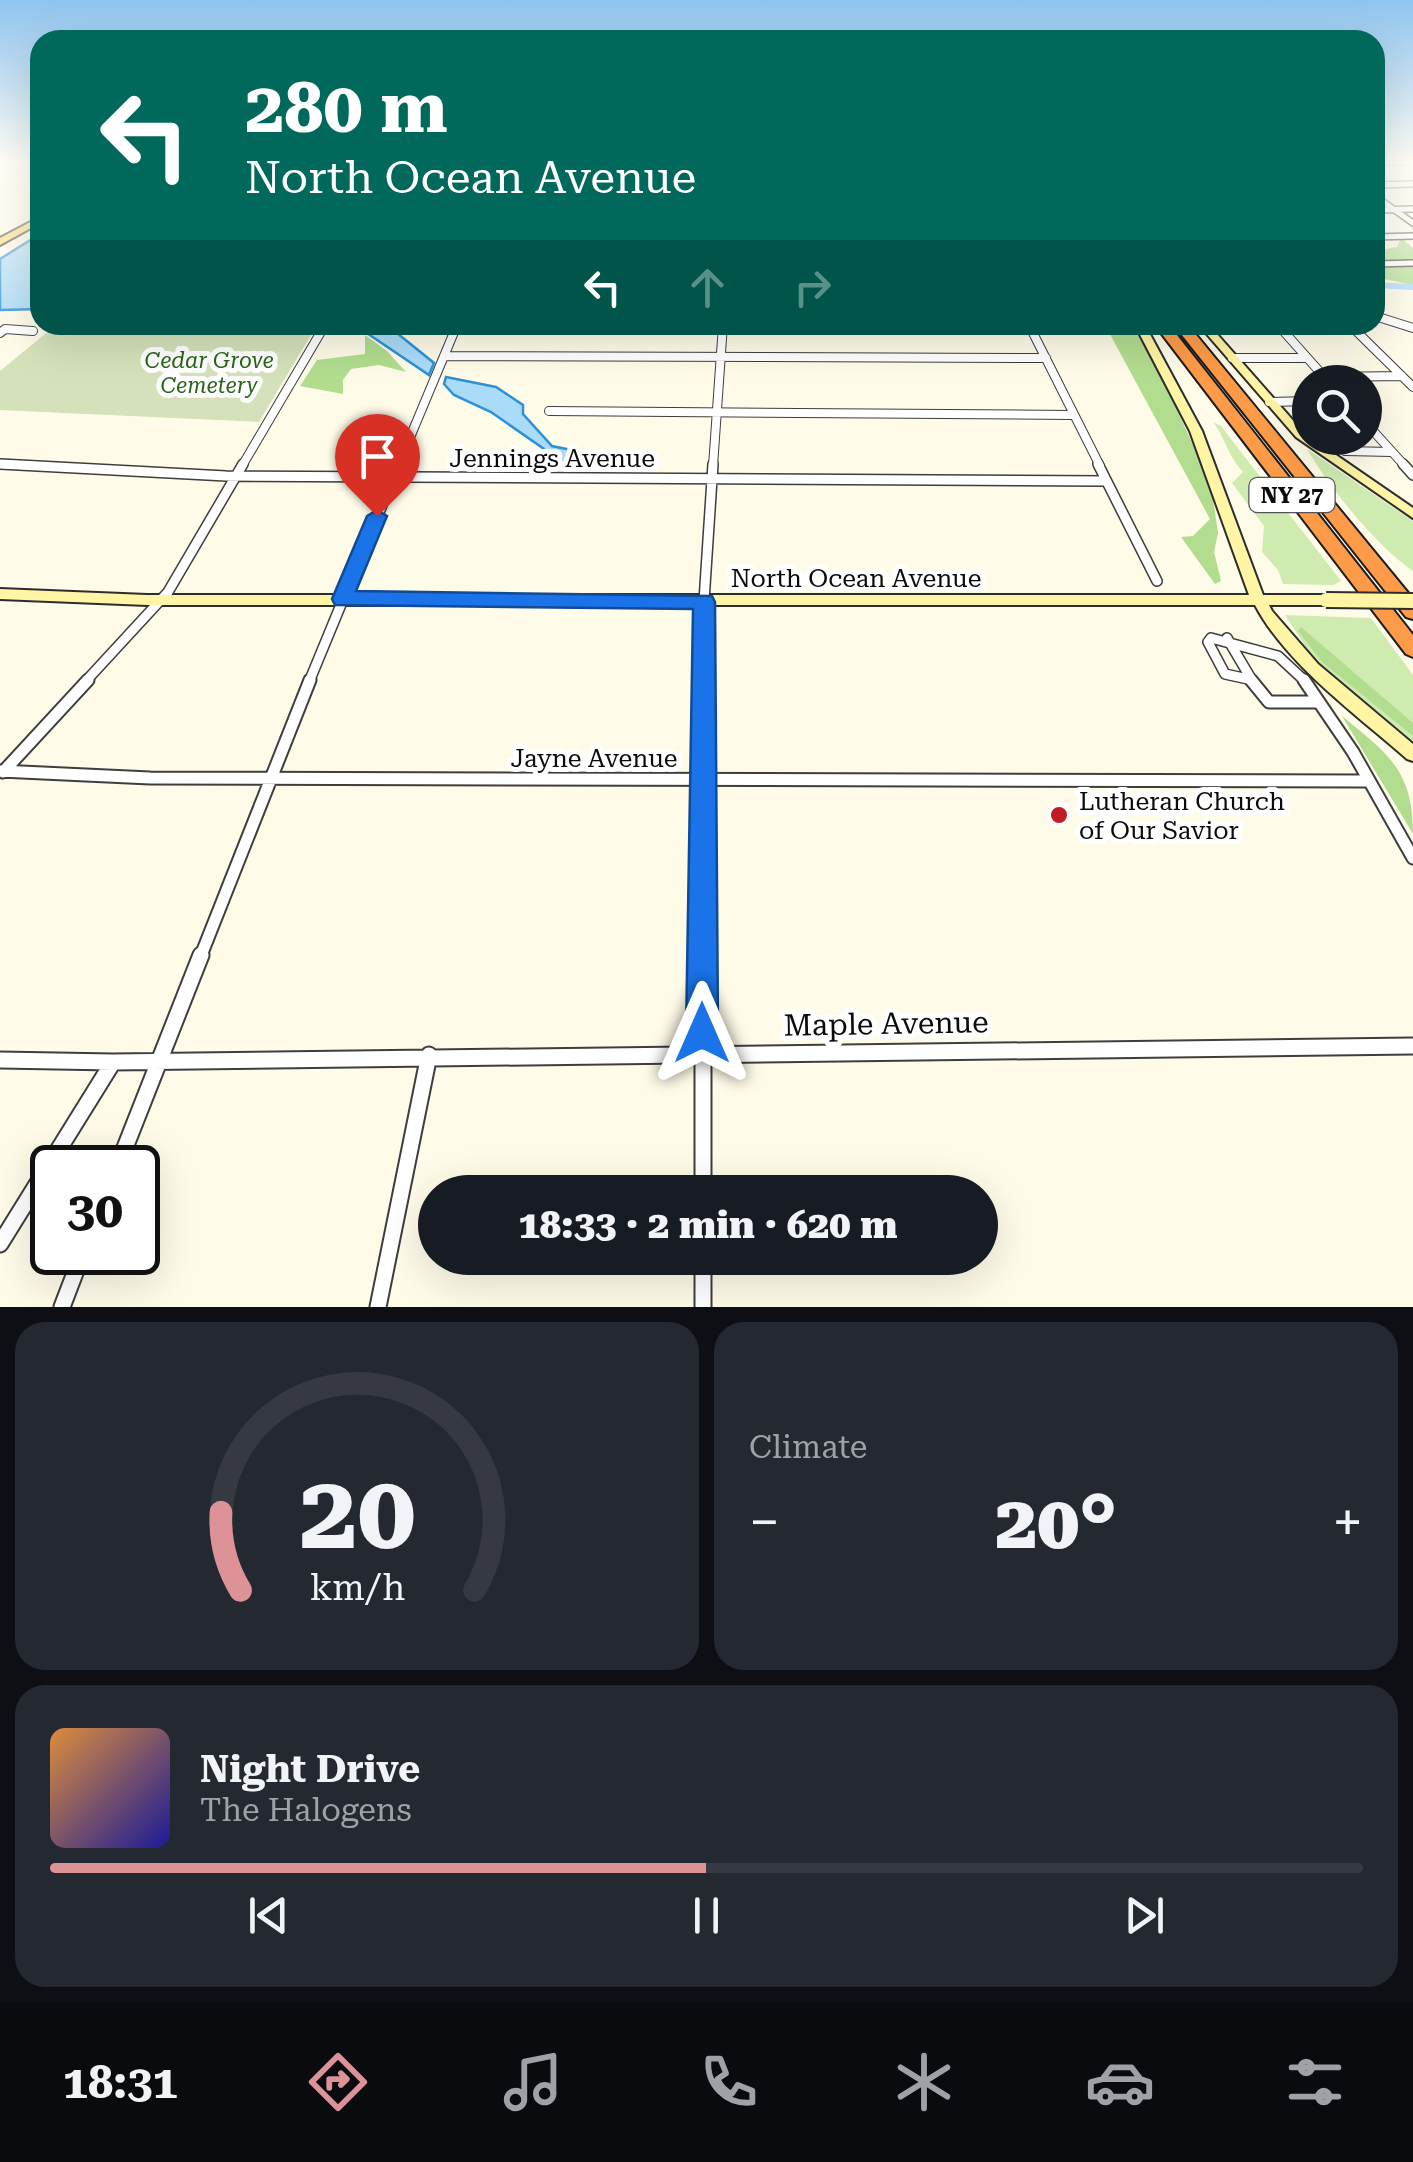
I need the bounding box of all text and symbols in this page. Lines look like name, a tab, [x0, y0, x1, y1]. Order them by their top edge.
text: 280 m	[245, 67, 448, 149]
icon: left	[80, 70, 210, 200]
text: North Ocean Avenue	[245, 151, 696, 204]
icon: left	[575, 260, 630, 315]
icon: ahead	[680, 260, 735, 315]
icon: right	[785, 260, 840, 315]
park label: Cedar Grove Cemetery	[144, 348, 274, 398]
map controls	[1292, 365, 1382, 455]
button: search	[1292, 365, 1382, 455]
pin	[335, 414, 420, 517]
icon: arrive	[350, 429, 405, 484]
street label: Jennings Avenue	[449, 444, 655, 473]
road number: NY 27	[1250, 478, 1334, 512]
street label: North Ocean Avenue	[731, 564, 981, 593]
street label: Jayne Avenue	[510, 744, 678, 773]
place label: Lutheran Church of Our Savior	[1079, 787, 1285, 845]
marker: Lutheran Church of Our Savior	[1048, 804, 1070, 826]
position arrow	[650, 981, 754, 1085]
street label: Maple Avenue	[783, 1004, 989, 1043]
speed limit sign: 30	[30, 1145, 160, 1275]
text: 18:33 · 2 min · 620 m	[518, 1203, 898, 1247]
text: Climate	[749, 1428, 867, 1466]
text: 20	[299, 1452, 415, 1573]
text: 20°	[995, 1478, 1117, 1566]
text: −	[749, 1490, 780, 1554]
text: +	[1332, 1490, 1363, 1554]
text: km/h	[309, 1567, 405, 1609]
text: Night Drive	[200, 1747, 420, 1791]
text: The Halogens	[200, 1791, 412, 1829]
icon: previous	[241, 1888, 296, 1943]
icon: pause	[679, 1888, 734, 1943]
icon: next	[1117, 1888, 1172, 1943]
icon: directions	[303, 2047, 373, 2117]
icon: music	[498, 2047, 568, 2117]
icon: phone	[694, 2047, 764, 2117]
icon: climate	[889, 2047, 959, 2117]
icon: car	[1085, 2047, 1155, 2117]
icon: filters	[1280, 2047, 1350, 2117]
text: 18:31	[63, 2056, 178, 2109]

